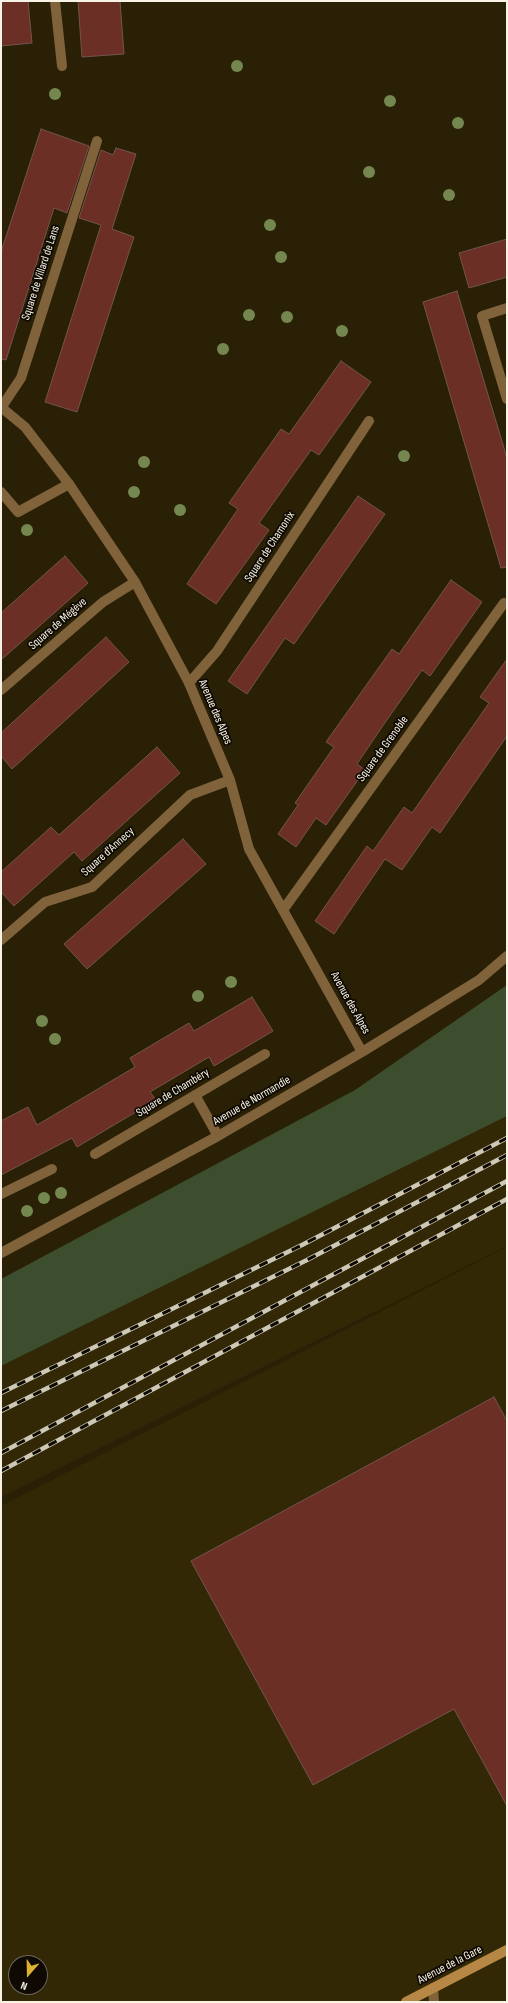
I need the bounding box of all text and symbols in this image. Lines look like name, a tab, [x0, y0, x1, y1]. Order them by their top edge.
street label: Square de Villard de Lans	[19, 224, 63, 322]
street label: Square de Chamonix	[242, 509, 298, 585]
street label: Square de Mégève	[26, 595, 90, 653]
street label: Avenue des Alpes	[195, 677, 235, 747]
street label: Square de Grenoble	[354, 713, 412, 785]
street label: Square d'Annecy	[78, 824, 138, 880]
street label: Avenue des Alpes	[327, 969, 373, 1037]
street label: Square de Chambéry	[134, 1066, 212, 1120]
street label: Avenue de Normandie	[211, 1073, 293, 1129]
street label: Avenue de la Gare	[415, 1943, 485, 1987]
north arrow	[8, 1955, 48, 1995]
text: N	[19, 1979, 29, 1993]

